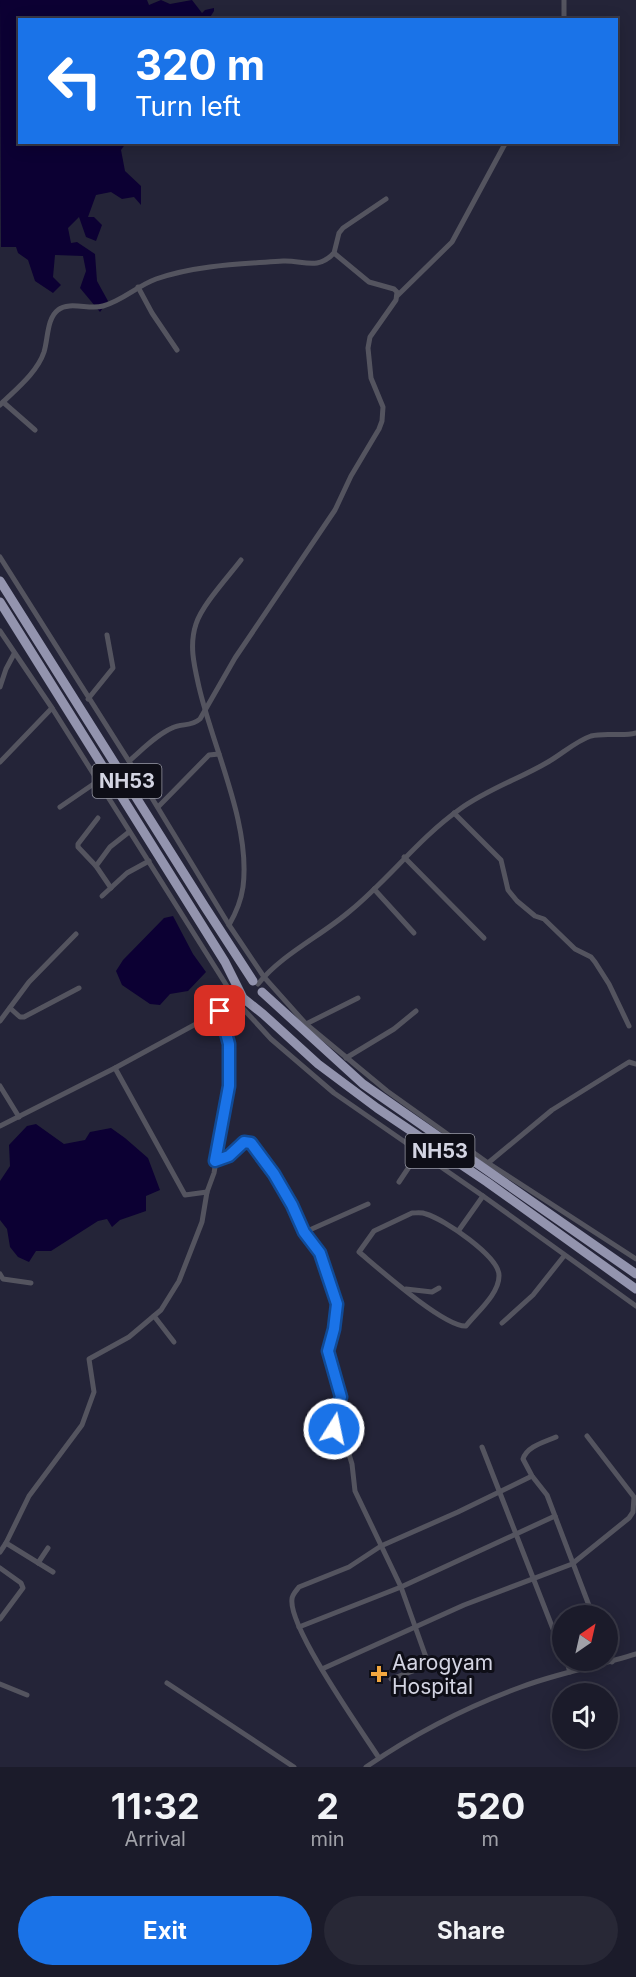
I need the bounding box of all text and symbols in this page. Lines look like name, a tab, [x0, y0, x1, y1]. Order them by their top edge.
text: 320 m	[135, 39, 265, 90]
icon: left	[36, 42, 114, 120]
text: Turn left	[135, 90, 241, 123]
road number: NH53	[92, 764, 162, 798]
pin	[194, 985, 245, 1036]
icon: arrive	[203, 994, 236, 1027]
road number: NH53	[406, 1134, 474, 1168]
position arrow	[302, 1397, 366, 1461]
north arrow	[552, 1605, 618, 1671]
map controls	[552, 1605, 618, 1749]
place label: Aarogyam Hospital	[392, 1650, 493, 1699]
marker: Aarogyam Hospital	[370, 1665, 388, 1683]
button: sound	[552, 1683, 618, 1749]
text: 11:32	[111, 1784, 200, 1828]
text: 2	[316, 1784, 339, 1828]
text: 520	[455, 1784, 525, 1828]
text: Arrival	[124, 1827, 186, 1851]
text: min	[310, 1827, 345, 1851]
text: m	[482, 1827, 499, 1851]
button: Exit	[18, 1896, 312, 1965]
button: Share	[324, 1896, 618, 1965]

